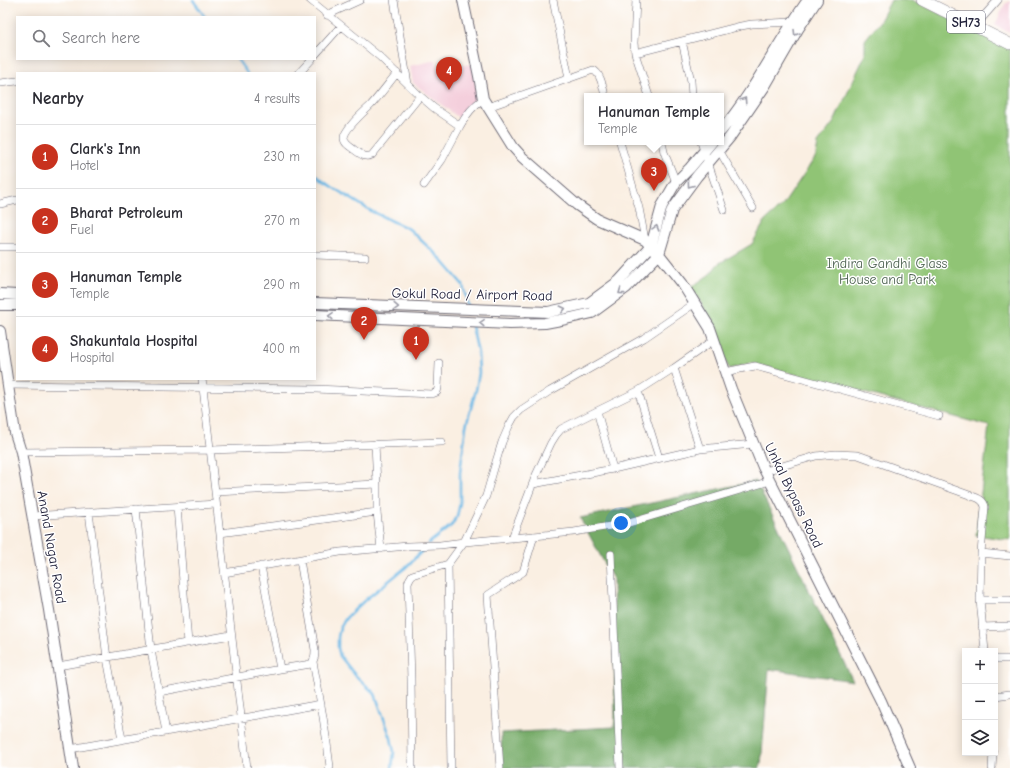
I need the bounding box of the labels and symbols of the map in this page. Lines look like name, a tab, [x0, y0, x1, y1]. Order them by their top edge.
road number: SH73	[947, 11, 985, 33]
one-way arrow	[793, 29, 800, 36]
pin: 4	[436, 57, 462, 90]
one-way arrow	[739, 97, 746, 104]
pin: 3	[641, 158, 667, 191]
one-way arrow	[688, 181, 695, 188]
one-way arrow	[651, 224, 660, 231]
park label: Indira Gandhi Glass House and Park	[827, 255, 948, 288]
street label: Gokul Road / Airport Road	[391, 285, 553, 304]
one-way arrow	[618, 287, 625, 295]
one-way arrow	[393, 302, 399, 311]
one-way arrow	[560, 305, 566, 313]
pin: 2	[351, 307, 377, 340]
one-way arrow	[328, 311, 334, 320]
one-way arrow	[479, 318, 485, 327]
pin: 1	[403, 327, 429, 360]
street label: Unkal Bypass Road	[761, 440, 826, 551]
street label: Anand Nagar Road	[33, 489, 70, 605]
your location	[611, 513, 631, 533]

